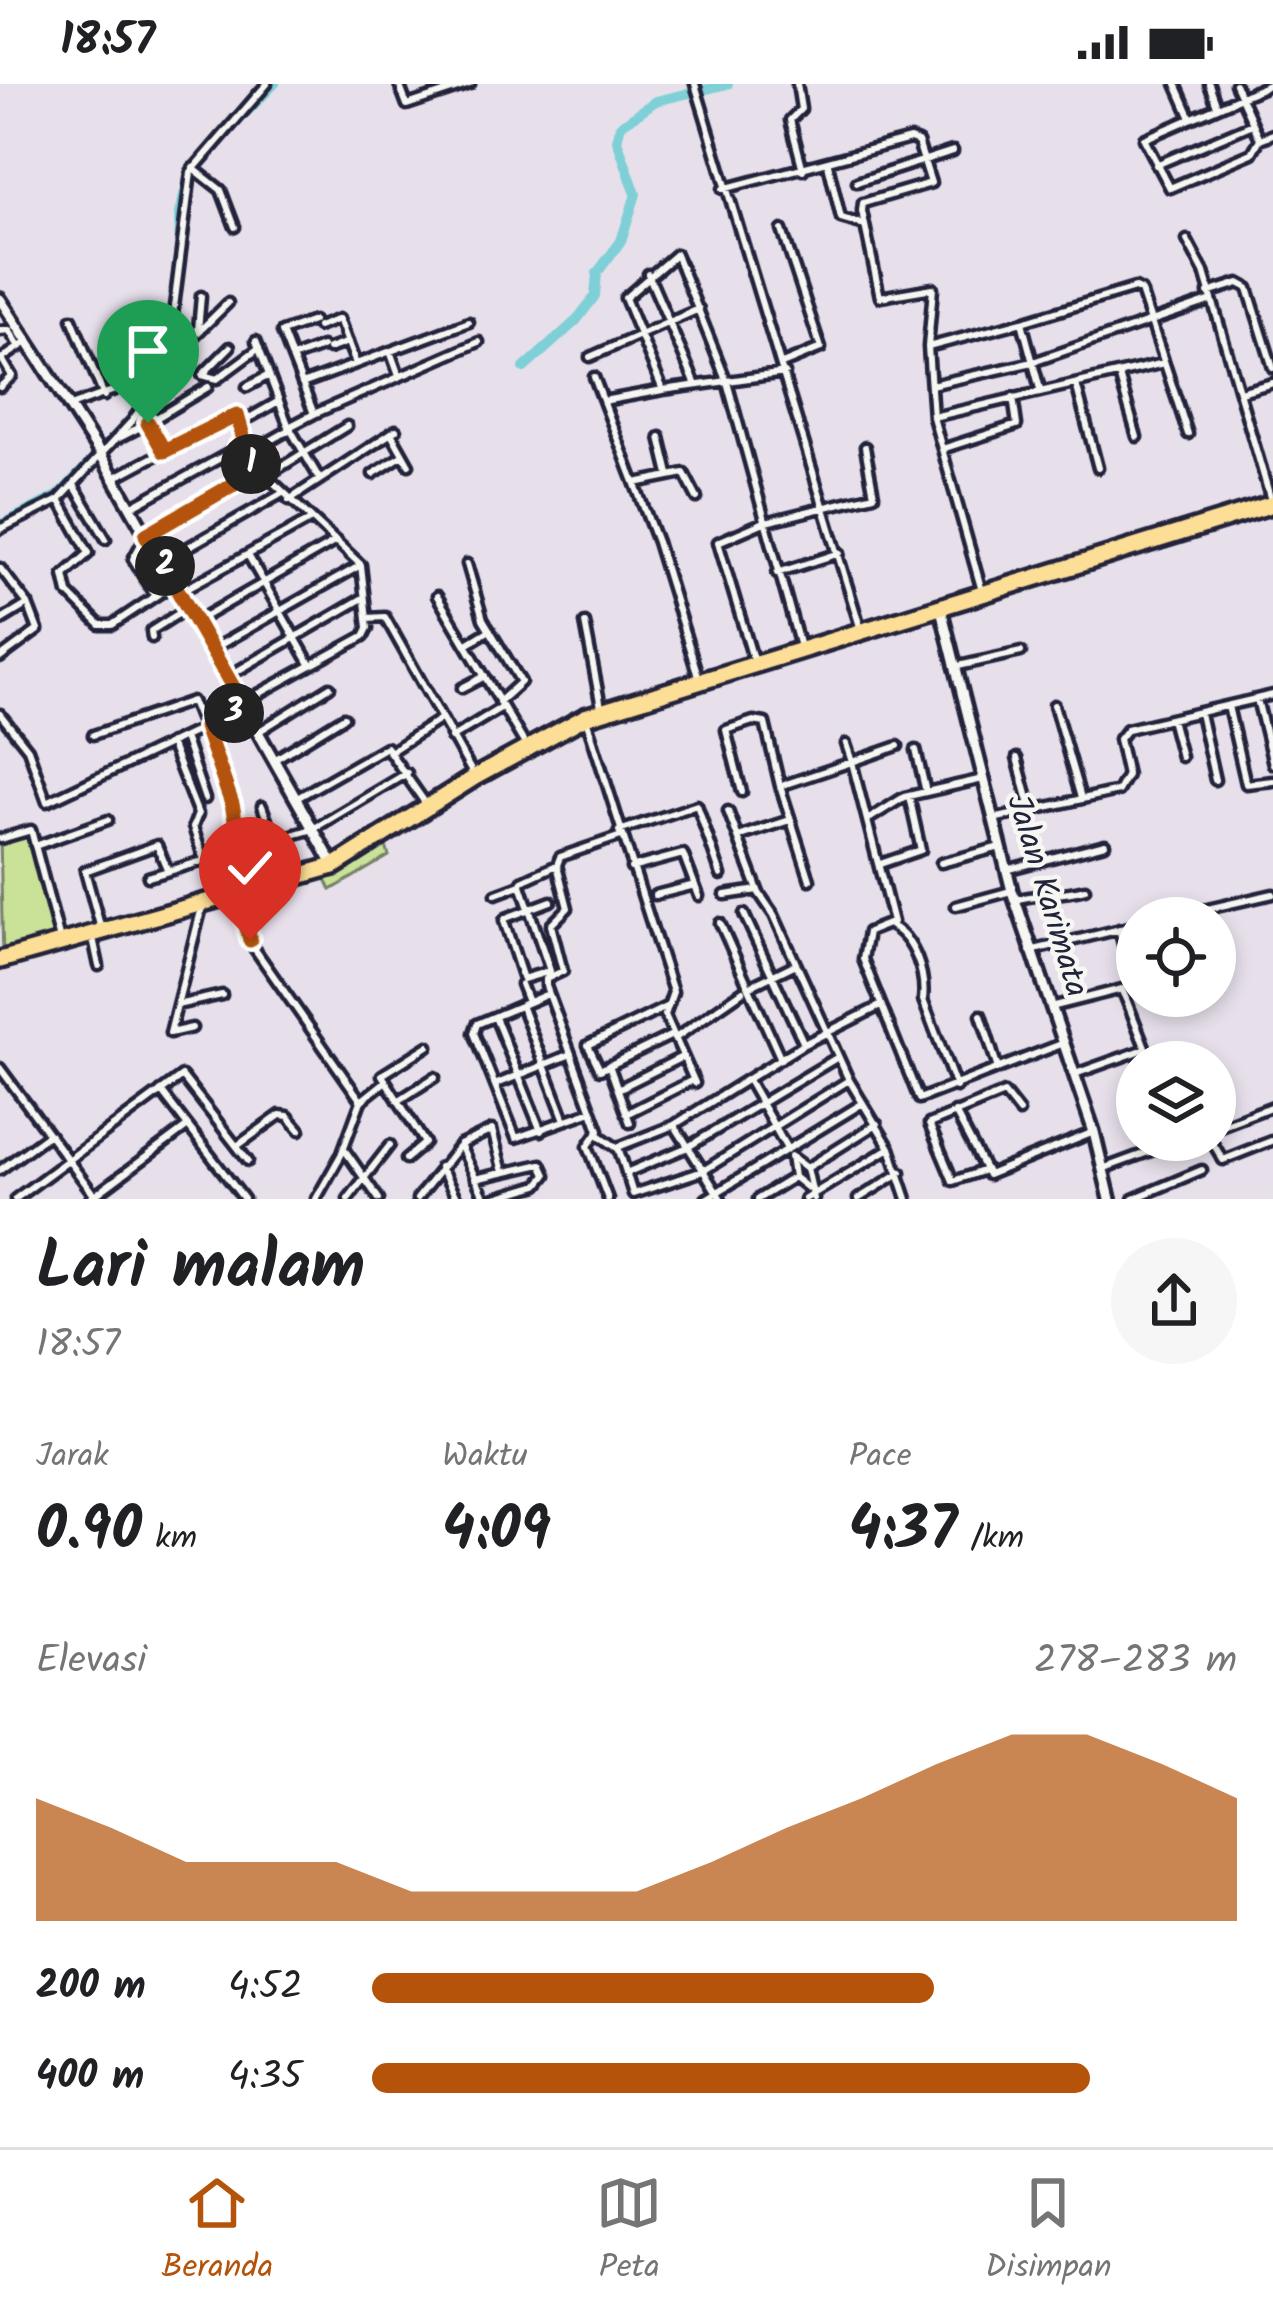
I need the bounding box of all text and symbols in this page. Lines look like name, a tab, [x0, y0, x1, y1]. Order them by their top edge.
text: 18:57	[60, 6, 155, 78]
pin	[97, 300, 199, 423]
icon: arrive	[115, 318, 181, 384]
pin: 1	[221, 434, 281, 494]
text: 1	[246, 437, 256, 490]
pin: 2	[135, 536, 195, 596]
text: 2	[155, 539, 175, 592]
pin: 3	[204, 683, 264, 743]
text: 3	[225, 686, 243, 739]
street label: Jalan Karimata	[990, 788, 1102, 1004]
pin	[199, 817, 301, 940]
icon: check	[217, 835, 283, 901]
map controls	[1116, 897, 1236, 1161]
button: locate	[1116, 897, 1236, 1017]
button: layers	[1116, 1041, 1236, 1161]
text: Lari malam	[36, 1217, 365, 1322]
button: share	[1111, 1238, 1237, 1364]
text: 18:57	[36, 1315, 120, 1377]
text: Jarak	[36, 1431, 109, 1484]
text: Waktu	[442, 1431, 528, 1484]
text: Pace	[849, 1431, 912, 1484]
text: 0.90	[36, 1484, 142, 1580]
text: 4:09	[442, 1484, 551, 1580]
text: 4:37	[849, 1484, 957, 1580]
text: km	[142, 1513, 197, 1566]
text: /km	[957, 1513, 1024, 1566]
text: Elevasi	[36, 1631, 147, 1693]
text: 278–283 m	[1034, 1631, 1237, 1693]
text: 200 m	[36, 1957, 146, 2019]
text: 4:52	[228, 1957, 303, 2019]
text: 400 m	[36, 2047, 144, 2109]
text: 4:35	[228, 2047, 302, 2109]
tab: Beranda	[162, 2170, 273, 2295]
tab: Peta	[596, 2170, 662, 2295]
tab: Disimpan	[985, 2170, 1111, 2295]

